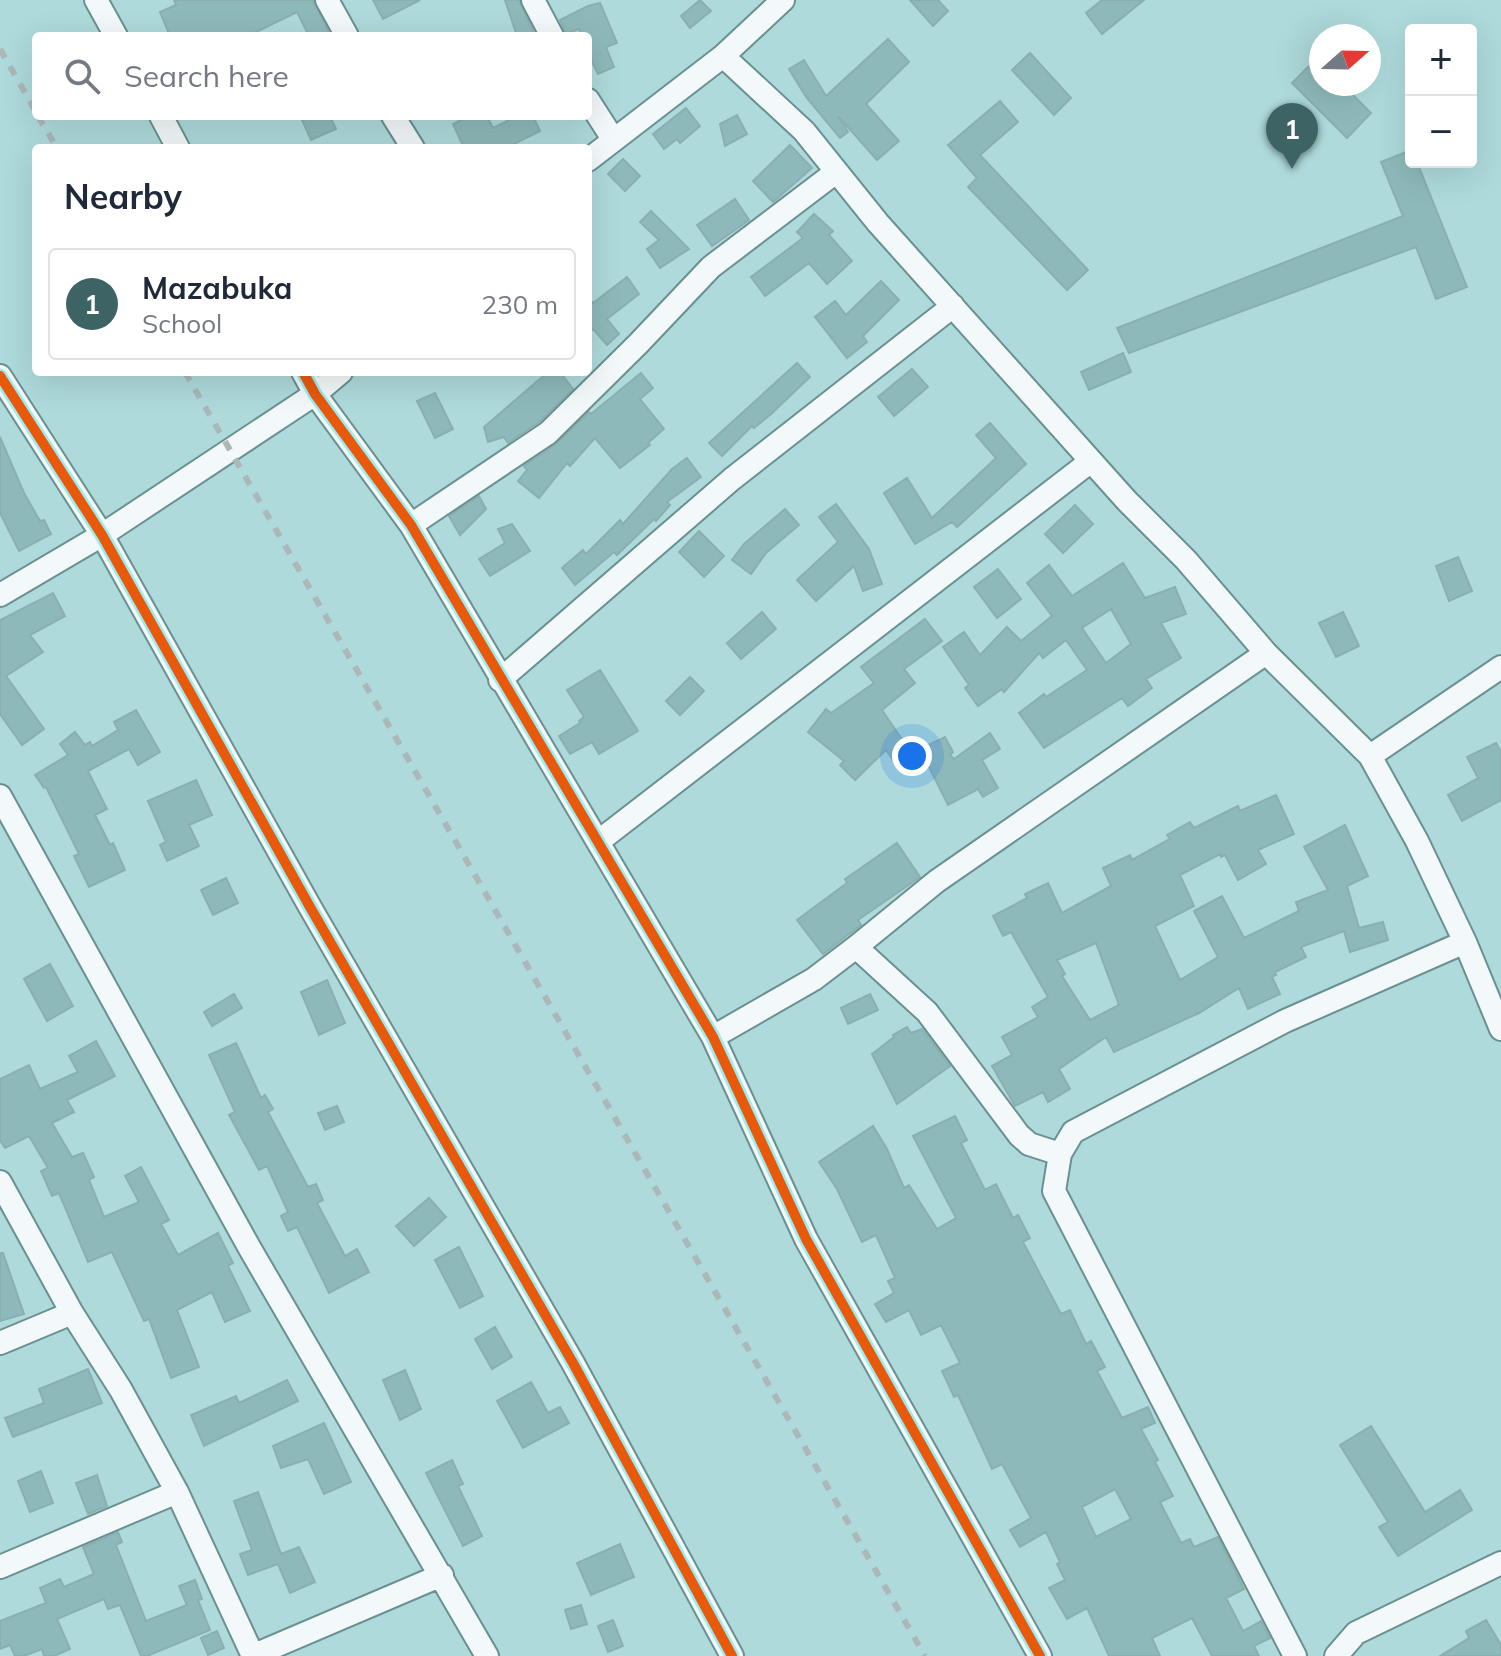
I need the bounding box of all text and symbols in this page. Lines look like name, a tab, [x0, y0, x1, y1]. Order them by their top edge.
north arrow	[1309, 24, 1381, 96]
map controls	[1405, 24, 1477, 168]
button: +	[1405, 24, 1477, 96]
search box	[32, 32, 592, 120]
icon: search	[60, 54, 104, 98]
text: Search here	[124, 57, 289, 95]
button: −	[1405, 96, 1477, 168]
pin: 1	[1266, 103, 1318, 169]
text: Nearby	[64, 175, 182, 218]
text: Mazabuka	[142, 269, 292, 307]
text: 1	[84, 288, 100, 321]
text: 230 m	[482, 288, 558, 321]
text: School	[142, 307, 222, 340]
your location	[892, 736, 932, 776]

